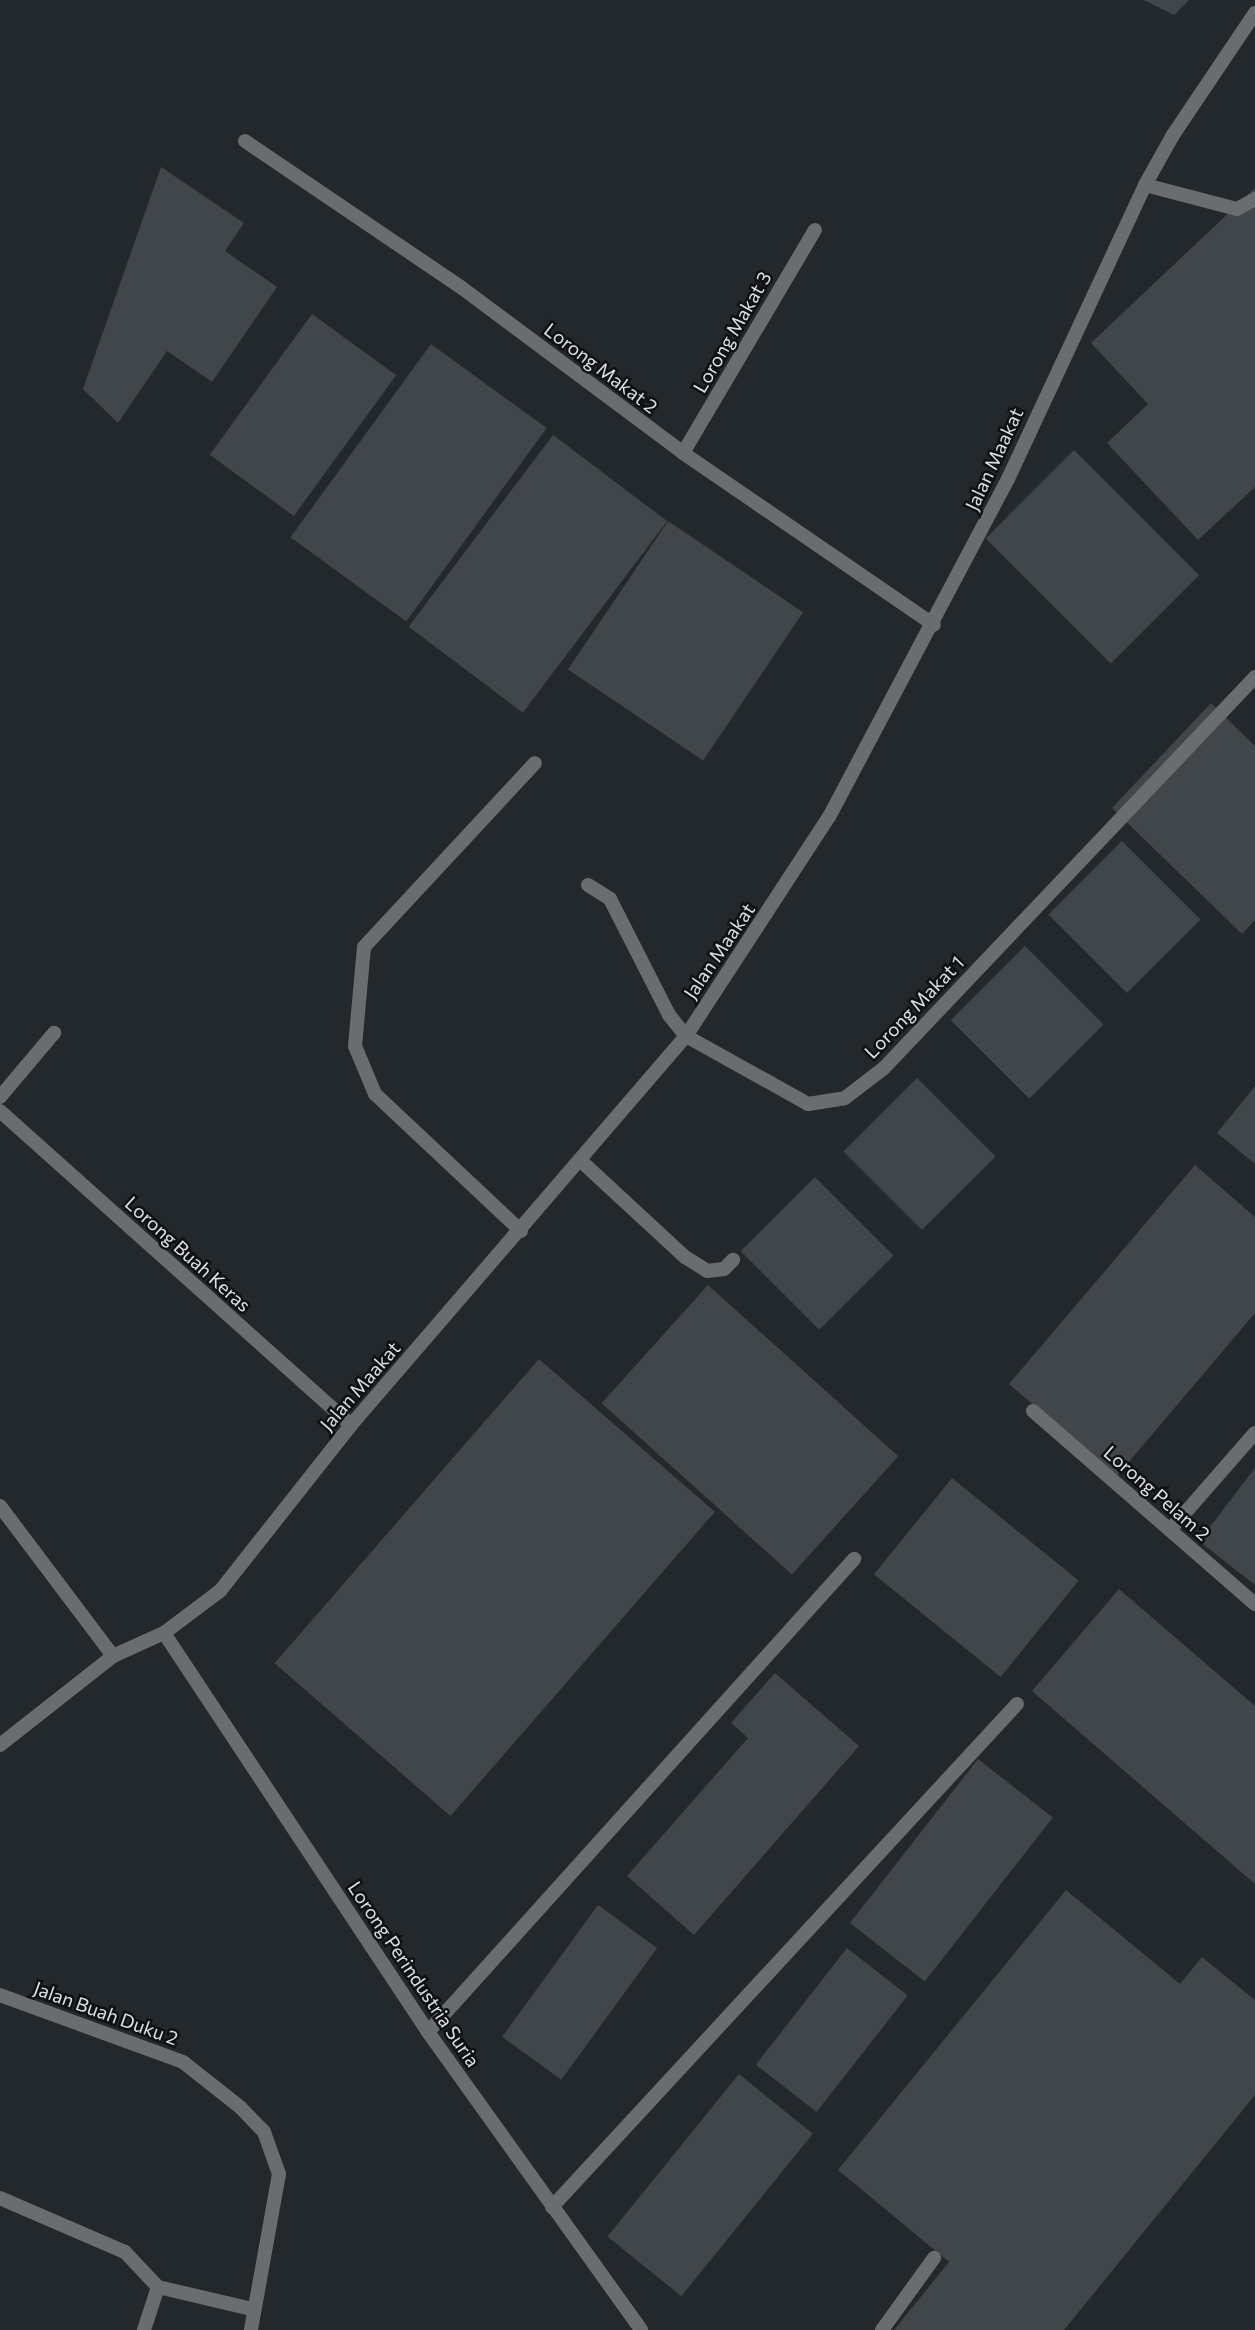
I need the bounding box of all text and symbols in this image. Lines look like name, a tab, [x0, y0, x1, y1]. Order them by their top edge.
street label: Lorong Makat 3	[688, 267, 776, 397]
street label: Lorong Makat 2	[540, 318, 662, 418]
street label: Jalan Maakat	[960, 404, 1028, 514]
street label: Jalan Maakat	[679, 899, 759, 1003]
street label: Lorong Makat 1	[859, 951, 969, 1063]
street label: Lorong Buah Keras	[121, 1192, 255, 1316]
street label: Jalan Maakat	[315, 1337, 405, 1435]
street label: Lorong Pelam 2	[1099, 1441, 1215, 1545]
street label: Lorong Perindustria Suria	[343, 1877, 485, 2071]
street label: Jalan Buah Duku 2	[31, 1976, 181, 2050]

